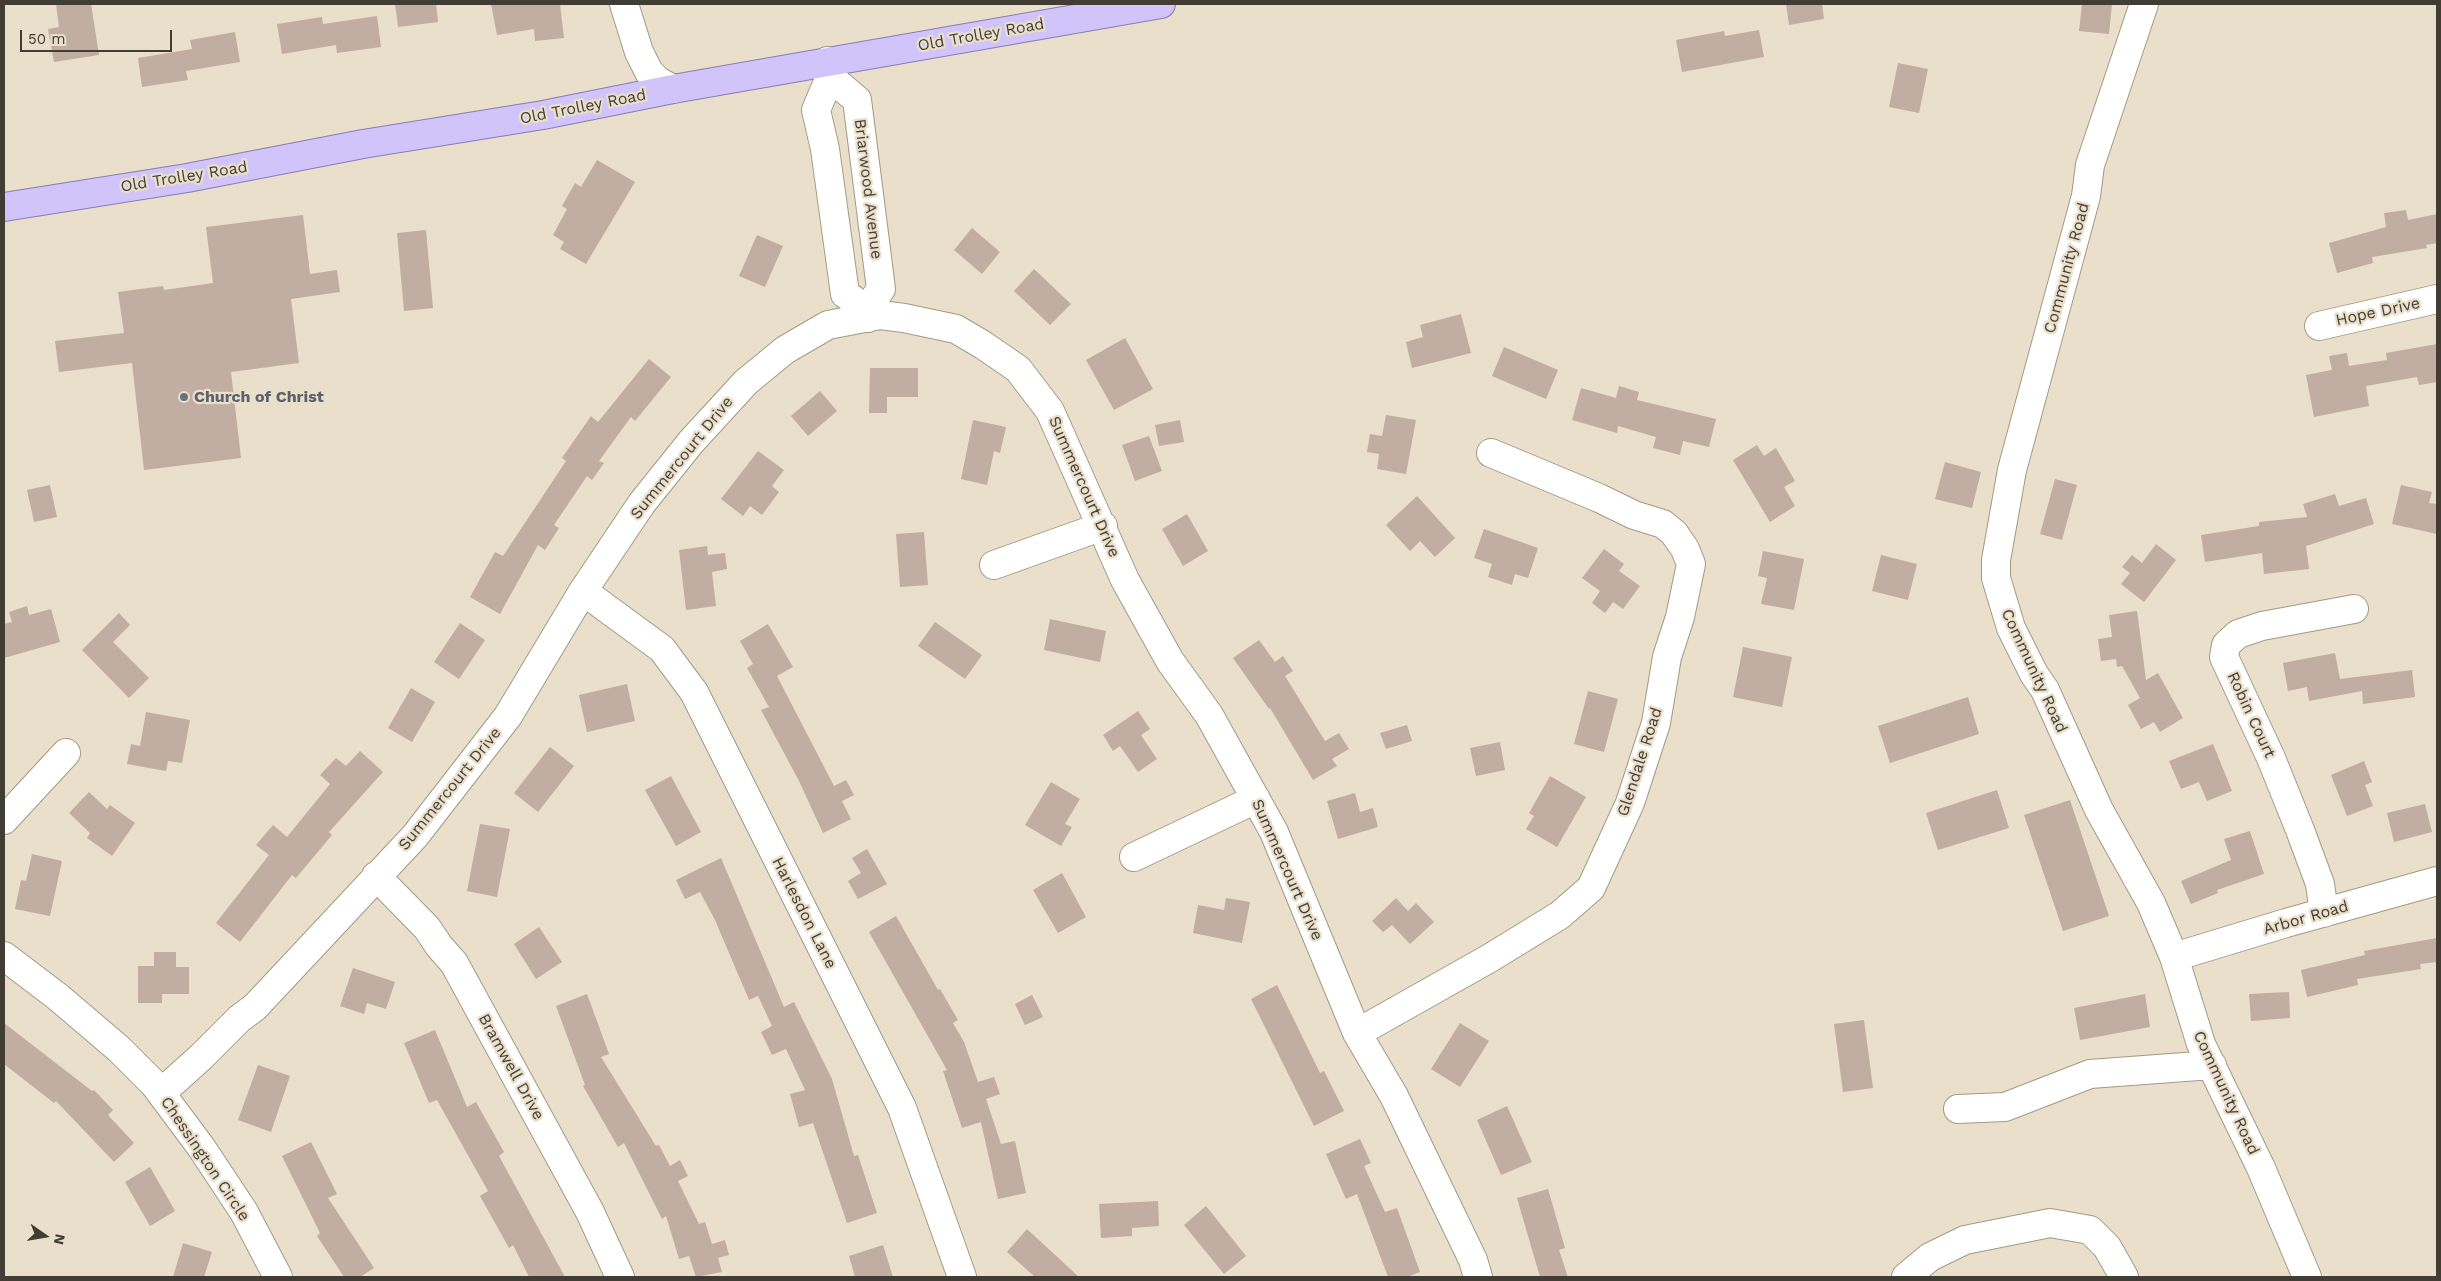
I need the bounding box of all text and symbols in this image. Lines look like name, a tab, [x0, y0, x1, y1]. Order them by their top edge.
street label: Old Trolley Road	[916, 14, 1046, 56]
scale bar	[22, 20, 175, 52]
text: 50 m	[28, 30, 65, 48]
street label: Old Trolley Road	[518, 85, 648, 129]
street label: Briarwood Avenue	[850, 118, 886, 260]
street label: Old Trolley Road	[119, 157, 249, 197]
street label: Community Road	[2040, 201, 2094, 335]
street label: Hope Drive	[2334, 294, 2422, 330]
place label: Church of Christ	[194, 387, 324, 407]
marker: Church of Christ	[178, 391, 190, 403]
street label: Summercourt Drive	[627, 393, 737, 523]
street label: Summercourt Drive	[1044, 413, 1124, 561]
street label: Community Road	[1997, 606, 2071, 736]
street label: Robin Court	[2223, 669, 2279, 761]
street label: Glendale Road	[1613, 705, 1667, 819]
street label: Summercourt Drive	[395, 724, 505, 854]
street label: Summercourt Drive	[1247, 796, 1327, 944]
street label: Harlesdon Lane	[768, 854, 840, 972]
street label: Arbor Road	[2261, 897, 2351, 939]
street label: Bramwell Drive	[474, 1011, 548, 1123]
street label: Community Road	[2189, 1028, 2263, 1158]
street label: Chessington Circle	[156, 1093, 254, 1225]
north arrow	[20, 1211, 70, 1261]
text: N	[51, 1233, 69, 1246]

